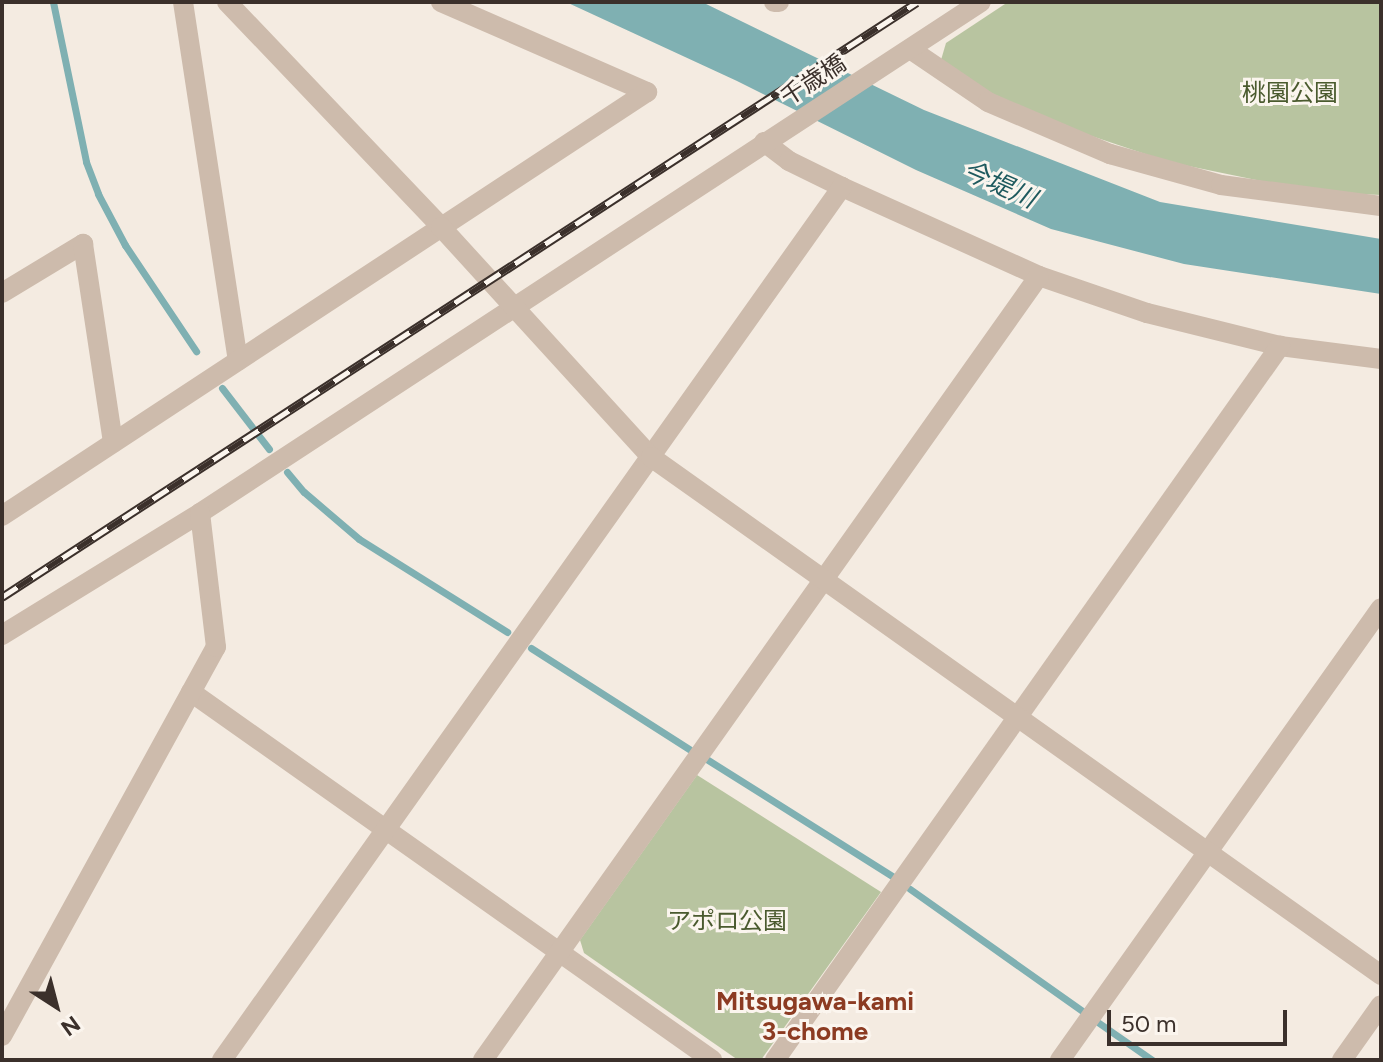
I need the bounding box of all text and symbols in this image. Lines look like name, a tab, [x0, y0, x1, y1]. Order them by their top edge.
street label: 千歳橋	[775, 48, 851, 112]
park label: 桃園公園	[1242, 79, 1338, 107]
water label: 今堤川	[957, 155, 1041, 215]
park label: アポロ公園	[667, 907, 787, 935]
north arrow	[16, 966, 96, 1046]
district label: Mitsugawa-kami 3-chome	[716, 986, 914, 1048]
scale bar	[1111, 994, 1291, 1044]
text: 50 m	[1121, 1009, 1177, 1038]
text: N	[56, 1010, 85, 1042]

